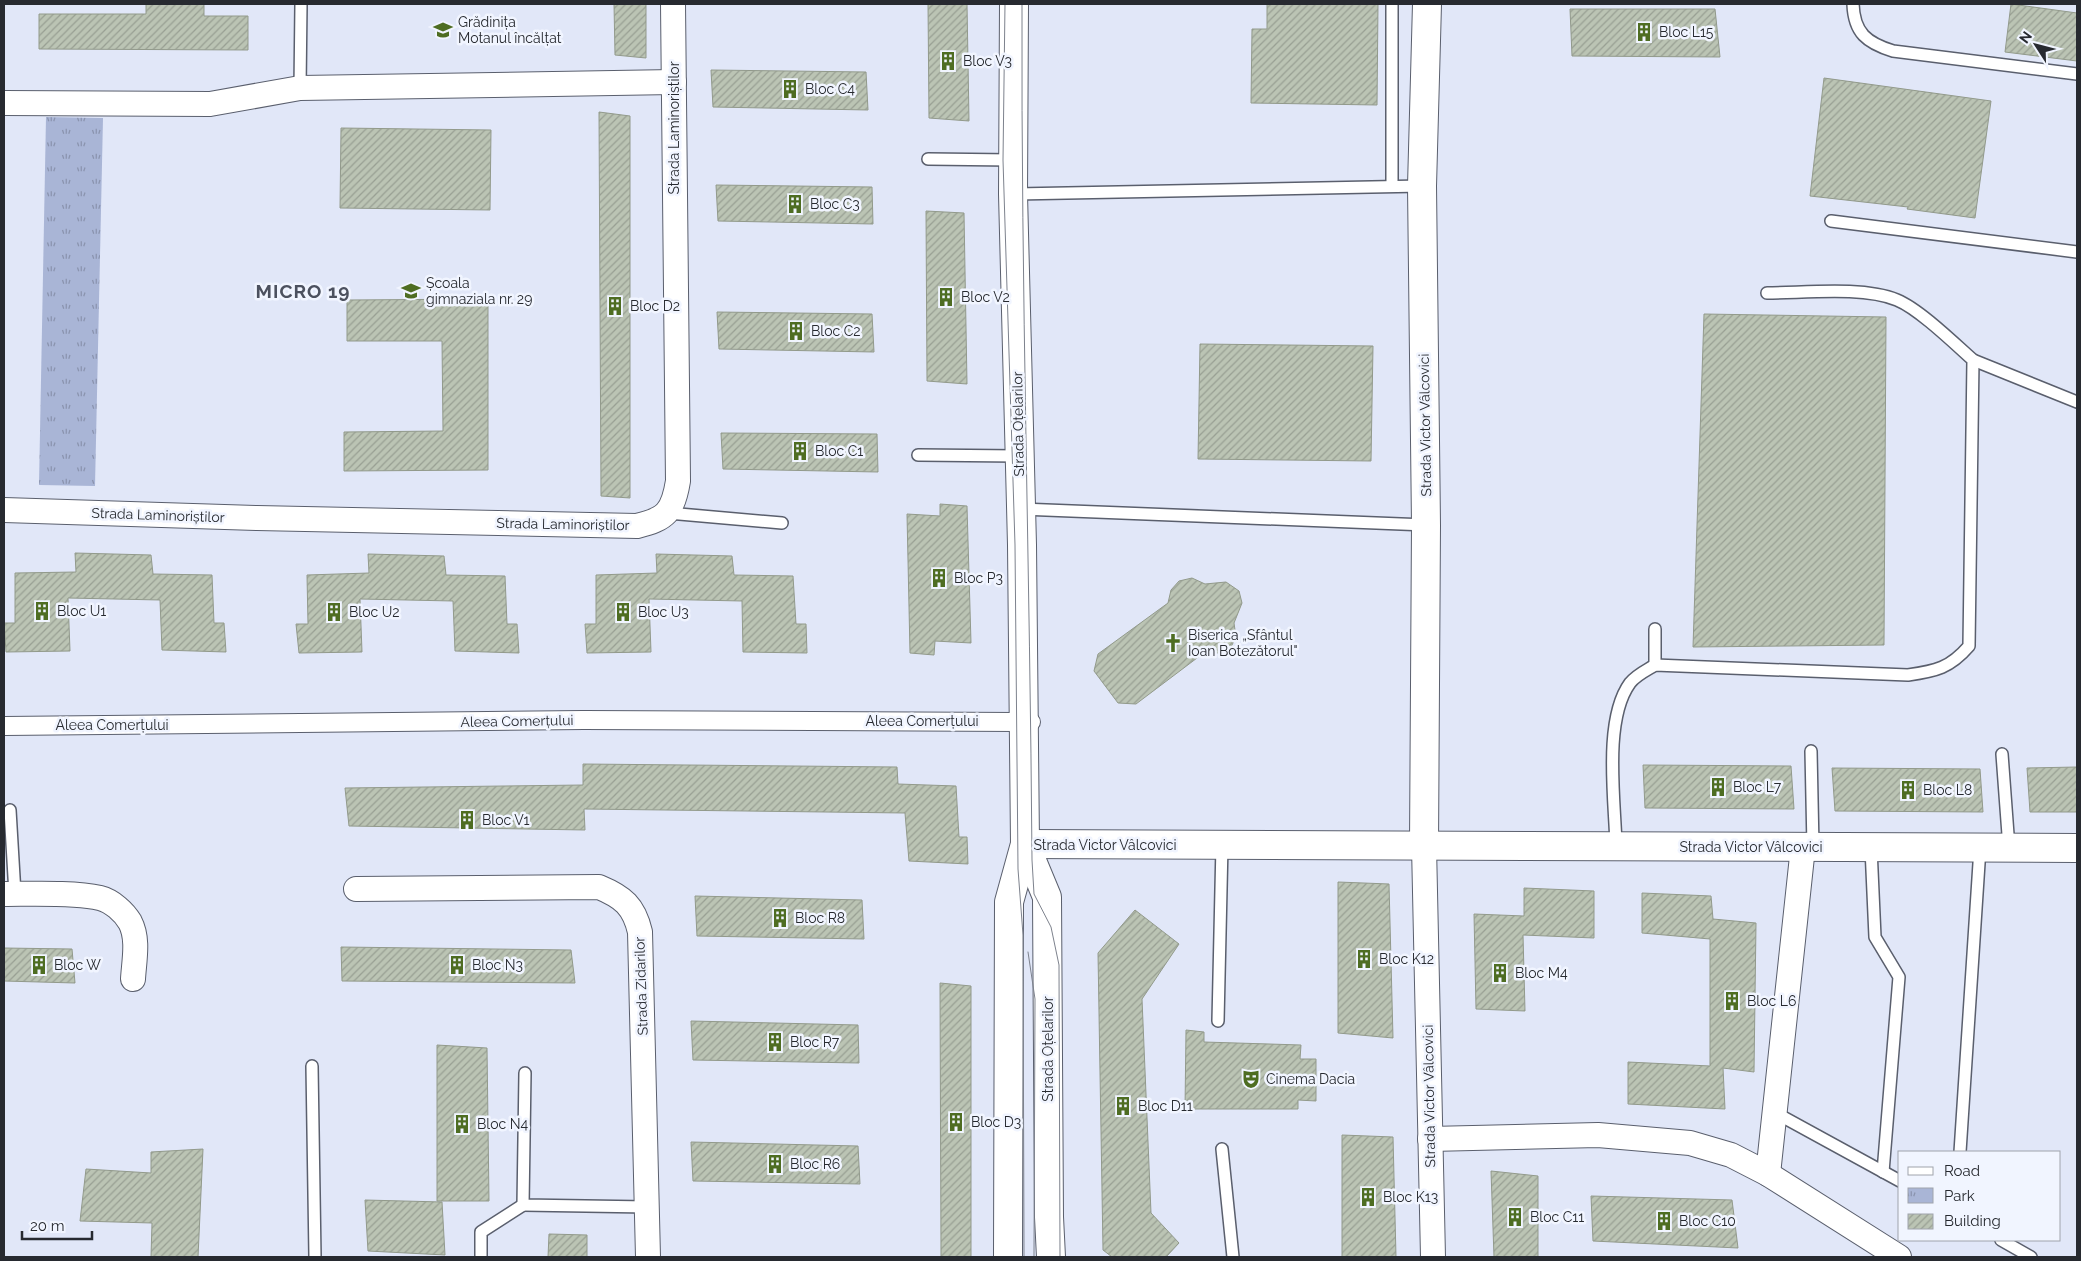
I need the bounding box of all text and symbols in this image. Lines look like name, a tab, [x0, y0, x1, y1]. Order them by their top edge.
place label: Grădinița Motanul încălțat	[458, 14, 562, 46]
school or university icon: Grădinița Motanul încălțat	[432, 19, 454, 41]
north arrow	[2011, 20, 2061, 70]
building icon: Bloc L15	[1633, 21, 1655, 43]
place label: Bloc L15	[1659, 24, 1714, 40]
text: N	[2016, 28, 2035, 46]
building icon: Bloc V3	[937, 50, 959, 72]
place label: Bloc V3	[963, 53, 1012, 69]
street label: Strada Laminoriștilor	[666, 61, 682, 195]
building icon: Bloc C4	[779, 78, 801, 100]
place label: Bloc C4	[805, 81, 855, 97]
building icon: Bloc C3	[784, 193, 806, 215]
place label: Bloc C3	[810, 196, 860, 212]
place label: Școala gimnaziala nr. 29	[426, 275, 532, 307]
district label: MICRO 19	[256, 280, 350, 302]
school or university icon: Școala gimnaziala nr. 29	[400, 280, 422, 302]
building icon: Bloc V2	[935, 286, 957, 308]
place label: Bloc V2	[961, 289, 1010, 305]
building icon: Bloc D2	[604, 295, 626, 317]
place label: Bloc D2	[630, 298, 680, 314]
building icon: Bloc C2	[785, 320, 807, 342]
place label: Bloc C2	[811, 323, 861, 339]
street label: Strada Victor Vâlcovici	[1416, 353, 1434, 497]
street label: Strada Oțelarilor	[1009, 371, 1027, 477]
building icon: Bloc C1	[789, 440, 811, 462]
place label: Bloc C1	[815, 443, 863, 459]
street label: Strada Laminoriștilor	[91, 505, 225, 525]
street label: Strada Laminoriștilor	[496, 515, 630, 533]
building icon: Bloc P3	[928, 567, 950, 589]
place label: Bloc P3	[954, 570, 1003, 586]
building icon: Bloc U1	[31, 600, 53, 622]
building icon: Bloc U2	[323, 601, 345, 623]
building icon: Bloc U3	[612, 601, 634, 623]
place label: Bloc U1	[57, 603, 106, 619]
place label: Bloc U2	[349, 604, 400, 620]
place label: Bloc U3	[638, 604, 689, 620]
place label: Biserica „Sfântul Ioan Botezătorul"	[1188, 627, 1298, 659]
church icon: Biserica „Sfântul Ioan Botezătorul"	[1162, 632, 1184, 654]
street label: Aleea Comerțului	[460, 712, 574, 730]
street label: Aleea Comerțului	[865, 713, 979, 729]
street label: Aleea Comerțului	[55, 717, 169, 733]
building icon: Bloc L7	[1707, 776, 1729, 798]
place label: Bloc L7	[1733, 779, 1782, 795]
building icon: Bloc L8	[1897, 779, 1919, 801]
place label: Bloc L8	[1923, 782, 1972, 798]
building icon: Bloc V1	[456, 809, 478, 831]
place label: Bloc V1	[482, 812, 529, 828]
street label: Strada Victor Vâlcovici	[1034, 837, 1177, 853]
street label: Strada Victor Vâlcovici	[1680, 839, 1823, 855]
building icon: Bloc R8	[769, 907, 791, 929]
place label: Bloc R8	[795, 910, 845, 926]
street label: Strada Zidarilor	[631, 936, 651, 1036]
building icon: Bloc K12	[1353, 948, 1375, 970]
place label: Bloc K12	[1379, 951, 1434, 967]
building icon: Bloc W	[28, 954, 50, 976]
building icon: Bloc N3	[446, 954, 468, 976]
place label: Bloc W	[54, 957, 101, 973]
place label: Bloc N3	[472, 957, 523, 973]
building icon: Bloc M4	[1489, 962, 1511, 984]
place label: Bloc M4	[1515, 965, 1568, 981]
building icon: Bloc L6	[1721, 990, 1743, 1012]
place label: Bloc L6	[1747, 993, 1796, 1009]
street label: Strada Oțelarilor	[1040, 996, 1056, 1102]
street label: Strada Victor Vâlcovici	[1420, 1024, 1438, 1168]
building icon: Bloc R7	[764, 1031, 786, 1053]
place label: Bloc R7	[790, 1034, 840, 1050]
theatre icon: Cinema Dacia	[1240, 1068, 1262, 1090]
place label: Cinema Dacia	[1266, 1071, 1355, 1087]
building icon: Bloc D11	[1112, 1095, 1134, 1117]
place label: Bloc D11	[1138, 1098, 1193, 1114]
building icon: Bloc D3	[945, 1111, 967, 1133]
building icon: Bloc N4	[451, 1113, 473, 1135]
place label: Bloc D3	[971, 1114, 1021, 1130]
place label: Bloc N4	[477, 1116, 529, 1132]
legend	[1898, 1151, 2061, 1241]
building icon: Bloc R6	[764, 1153, 786, 1175]
place label: Bloc R6	[790, 1156, 840, 1172]
text: Road	[1944, 1162, 1980, 1180]
building icon: Bloc K13	[1357, 1186, 1379, 1208]
text: Park	[1944, 1187, 1975, 1205]
place label: Bloc K13	[1383, 1189, 1438, 1205]
building icon: Bloc C11	[1504, 1206, 1526, 1228]
scale bar	[22, 1208, 92, 1240]
place label: Bloc C11	[1530, 1209, 1584, 1225]
building icon: Bloc C10	[1653, 1210, 1675, 1232]
text: Building	[1944, 1212, 2001, 1230]
place label: Bloc C10	[1679, 1213, 1736, 1229]
text: 20 m	[30, 1217, 65, 1235]

